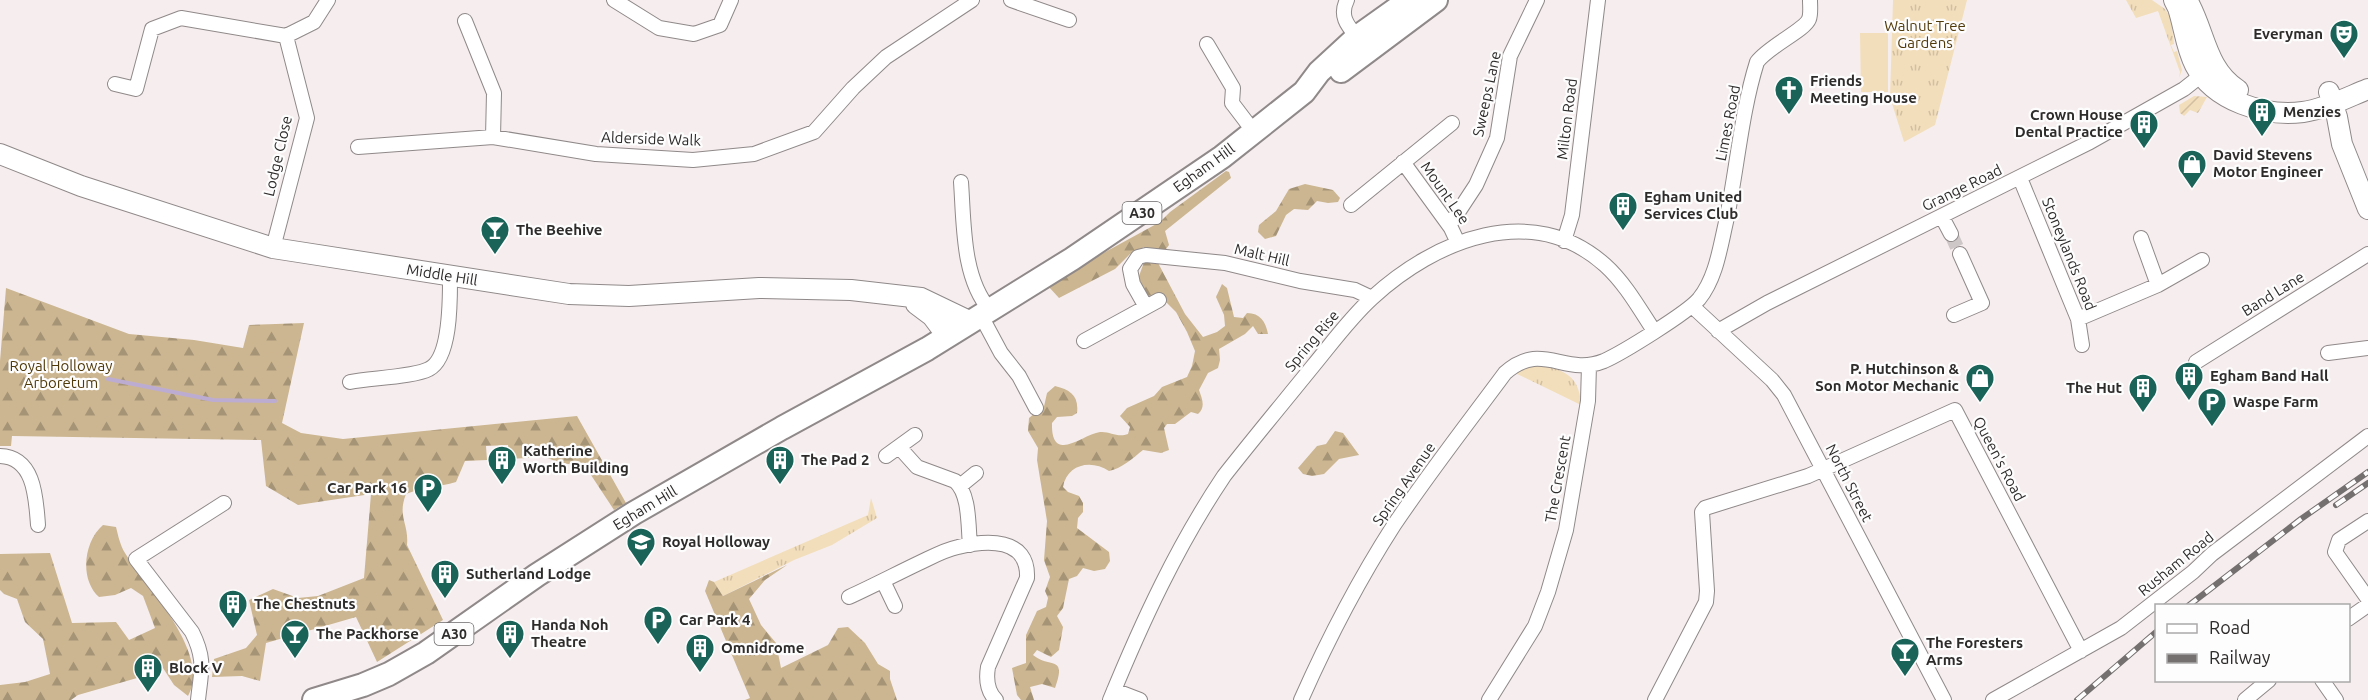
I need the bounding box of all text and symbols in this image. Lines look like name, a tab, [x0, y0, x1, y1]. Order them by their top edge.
park label: Walnut Tree Gardens	[1884, 17, 1966, 51]
theatre icon: Everyman	[2328, 18, 2360, 60]
place label: Everyman	[2253, 25, 2323, 42]
street label: Sweeps Lane	[1469, 50, 1504, 138]
place label: Friends Meeting House	[1810, 72, 1917, 106]
church icon: Friends Meeting House	[1773, 74, 1805, 116]
street label: Milton Road	[1553, 77, 1580, 161]
street label: Limes Road	[1712, 83, 1743, 162]
building icon: Menzies	[2246, 96, 2278, 138]
place label: Menzies	[2283, 103, 2341, 120]
place label: Crown House Dental Practice	[2015, 106, 2123, 140]
building icon: Crown House Dental Practice	[2128, 108, 2160, 150]
street label: Lodge Close	[260, 114, 295, 198]
street label: Alderside Walk	[601, 128, 702, 149]
street label: Egham Hill	[1170, 140, 1238, 195]
place label: David Stevens Motor Engineer	[2213, 146, 2324, 180]
shop icon: David Stevens Motor Engineer	[2176, 148, 2208, 190]
street label: Mount Lee	[1418, 158, 1473, 227]
street label: Grange Road	[1919, 161, 2005, 214]
place label: Egham United Services Club	[1644, 188, 1742, 222]
building icon: Egham United Services Club	[1607, 190, 1639, 232]
street label: Stoneylands Road	[2039, 195, 2100, 313]
road number: A30	[1122, 202, 1162, 224]
bar icon: The Beehive	[479, 214, 511, 256]
place label: The Beehive	[516, 221, 602, 238]
street label: Malt Hill	[1233, 240, 1291, 269]
street label: Middle Hill	[405, 260, 479, 289]
street label: Band Lane	[2238, 268, 2307, 319]
street label: Spring Rise	[1281, 307, 1342, 375]
park label: Royal Holloway Arboretum	[10, 357, 112, 391]
place label: P. Hutchinson & Son Motor Mechanic	[1815, 360, 1960, 394]
building icon: Egham Band Hall	[2173, 360, 2205, 402]
shop icon: P. Hutchinson & Son Motor Mechanic	[1964, 362, 1996, 404]
place label: Egham Band Hall	[2210, 367, 2329, 384]
building icon: The Hut	[2127, 372, 2159, 414]
place label: The Hut	[2066, 379, 2123, 396]
parking icon: Waspe Farm	[2196, 386, 2228, 428]
place label: Waspe Farm	[2233, 393, 2318, 410]
street label: Queen's Road	[1970, 414, 2029, 504]
street label: The Crescent	[1542, 434, 1574, 524]
street label: Spring Avenue	[1369, 439, 1438, 528]
street label: North Street	[1823, 441, 1876, 525]
place label: Katherine Worth Building	[523, 442, 629, 476]
building icon: Katherine Worth Building	[486, 444, 518, 486]
building icon: The Pad 2	[764, 444, 796, 486]
place label: The Pad 2	[801, 451, 869, 468]
parking icon: Car Park 16	[412, 472, 444, 514]
place label: Car Park 16	[327, 479, 407, 496]
street label: Egham Hill	[610, 482, 680, 533]
school or university icon: Royal Holloway	[625, 526, 657, 568]
street label: Rusham Road	[2135, 528, 2217, 599]
place label: Royal Holloway	[662, 533, 770, 550]
building icon: Sutherland Lodge	[429, 558, 461, 600]
place label: Sutherland Lodge	[466, 565, 591, 582]
building icon: The Chestnuts	[217, 588, 249, 630]
place label: The Chestnuts	[254, 595, 356, 612]
parking icon: Car Park 4	[642, 604, 674, 646]
legend	[2155, 604, 2350, 682]
place label: Car Park 4	[679, 611, 751, 628]
place label: Handa Noh Theatre	[531, 616, 608, 650]
text: Road	[2209, 617, 2251, 637]
bar icon: The Packhorse	[279, 618, 311, 660]
building icon: Handa Noh Theatre	[494, 618, 526, 660]
road number: A30	[434, 623, 474, 645]
place label: The Packhorse	[316, 625, 419, 642]
building icon: Omnidrome	[684, 632, 716, 674]
place label: The Foresters Arms	[1926, 634, 2023, 668]
bar icon: The Foresters Arms	[1889, 636, 1921, 678]
place label: Omnidrome	[721, 639, 804, 656]
text: Railway	[2209, 647, 2271, 667]
building icon: Block V	[132, 652, 164, 694]
place label: Block V	[169, 659, 223, 676]

